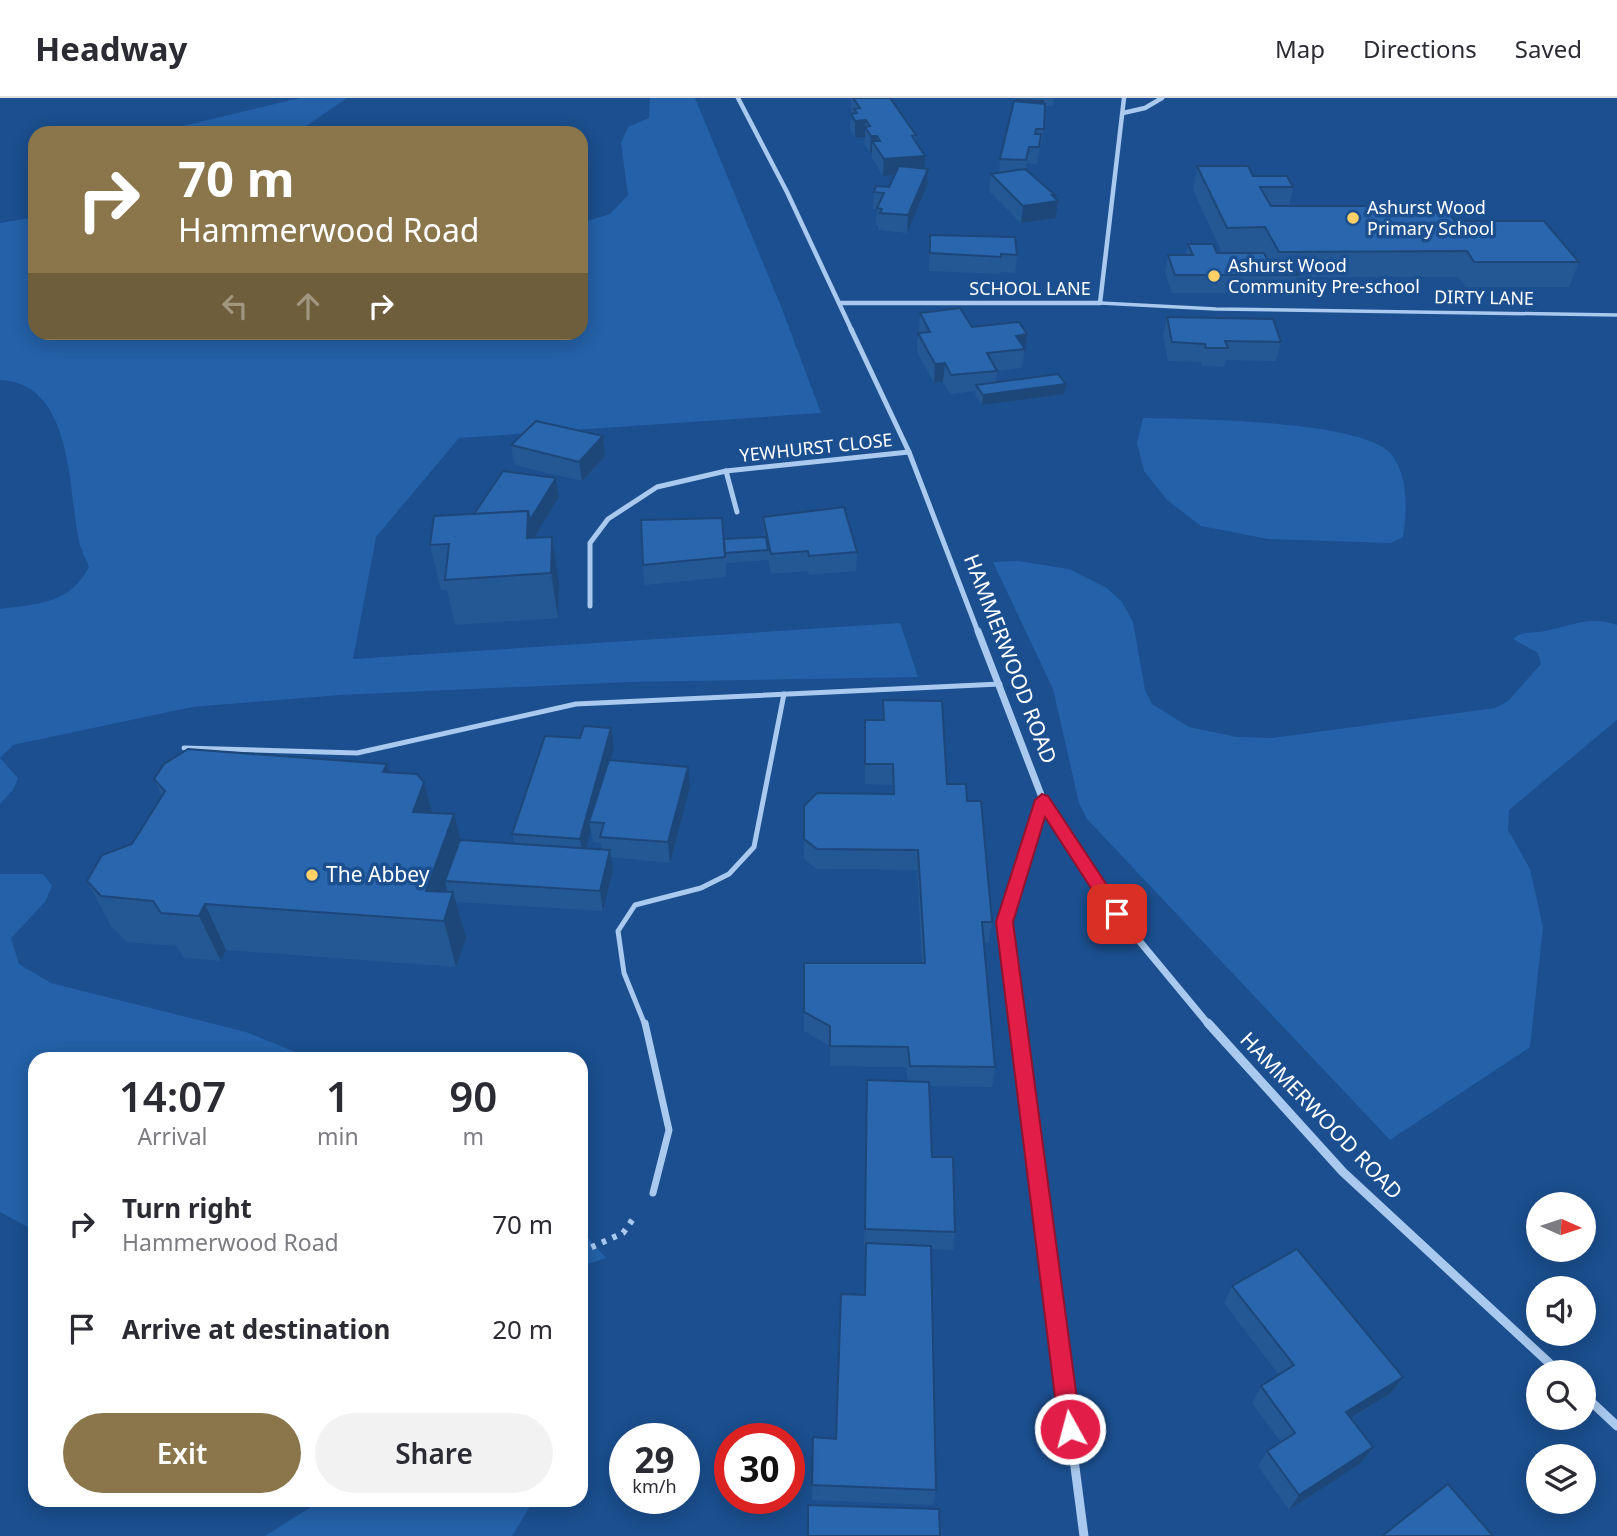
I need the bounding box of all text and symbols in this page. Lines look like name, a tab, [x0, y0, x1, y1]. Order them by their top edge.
text: Headway	[35, 26, 187, 71]
text: Map	[1275, 32, 1325, 65]
text: Directions	[1363, 32, 1477, 65]
text: Saved	[1515, 32, 1582, 65]
text: 70 m	[178, 145, 295, 211]
icon: right	[63, 154, 154, 245]
place label: Ashurst Wood Primary School	[1367, 195, 1494, 240]
text: Hammerwood Road	[178, 208, 480, 251]
marker: Ashurst Wood Primary School	[1345, 210, 1361, 226]
place label: Ashurst Wood Community Pre-school	[1228, 253, 1420, 298]
marker: Ashurst Wood Community Pre-school	[1206, 268, 1222, 284]
street label: SCHOOL LANE	[969, 276, 1091, 300]
street label: DIRTY LANE	[1434, 284, 1534, 310]
icon: left	[216, 287, 254, 325]
icon: ahead	[289, 287, 327, 325]
icon: right	[362, 287, 400, 325]
street label: YEWHURST CLOSE	[738, 427, 894, 467]
street label: HAMMERWOOD ROAD	[958, 550, 1064, 768]
place label: The Abbey	[326, 860, 430, 888]
marker: The Abbey	[304, 867, 320, 883]
pin	[1087, 884, 1147, 944]
icon: arrive	[1098, 895, 1136, 933]
street label: HAMMERWOOD ROAD	[1234, 1026, 1409, 1205]
text: 14:07	[119, 1067, 226, 1124]
text: 1	[326, 1067, 350, 1124]
text: 90	[449, 1067, 497, 1124]
text: Arrival	[137, 1120, 208, 1152]
text: min	[317, 1120, 359, 1152]
text: m	[463, 1120, 484, 1152]
text: Turn right	[122, 1190, 252, 1226]
north arrow	[1526, 1192, 1596, 1262]
map controls	[1526, 1192, 1596, 1514]
icon: right	[63, 1205, 101, 1243]
text: 70 m	[492, 1206, 553, 1242]
text: Hammerwood Road	[122, 1226, 339, 1258]
button: sound	[1526, 1276, 1596, 1346]
icon: arrive	[63, 1310, 101, 1348]
text: Arrive at destination	[122, 1311, 391, 1347]
text: 20 m	[492, 1311, 553, 1347]
button: search	[1526, 1360, 1596, 1430]
position arrow	[1033, 1392, 1107, 1466]
button: Exit	[63, 1413, 301, 1493]
button: Share	[315, 1413, 553, 1493]
speed limit sign: 30	[714, 1423, 805, 1514]
text: 29	[634, 1436, 675, 1483]
button: layers	[1526, 1444, 1596, 1514]
text: km/h	[632, 1474, 677, 1498]

